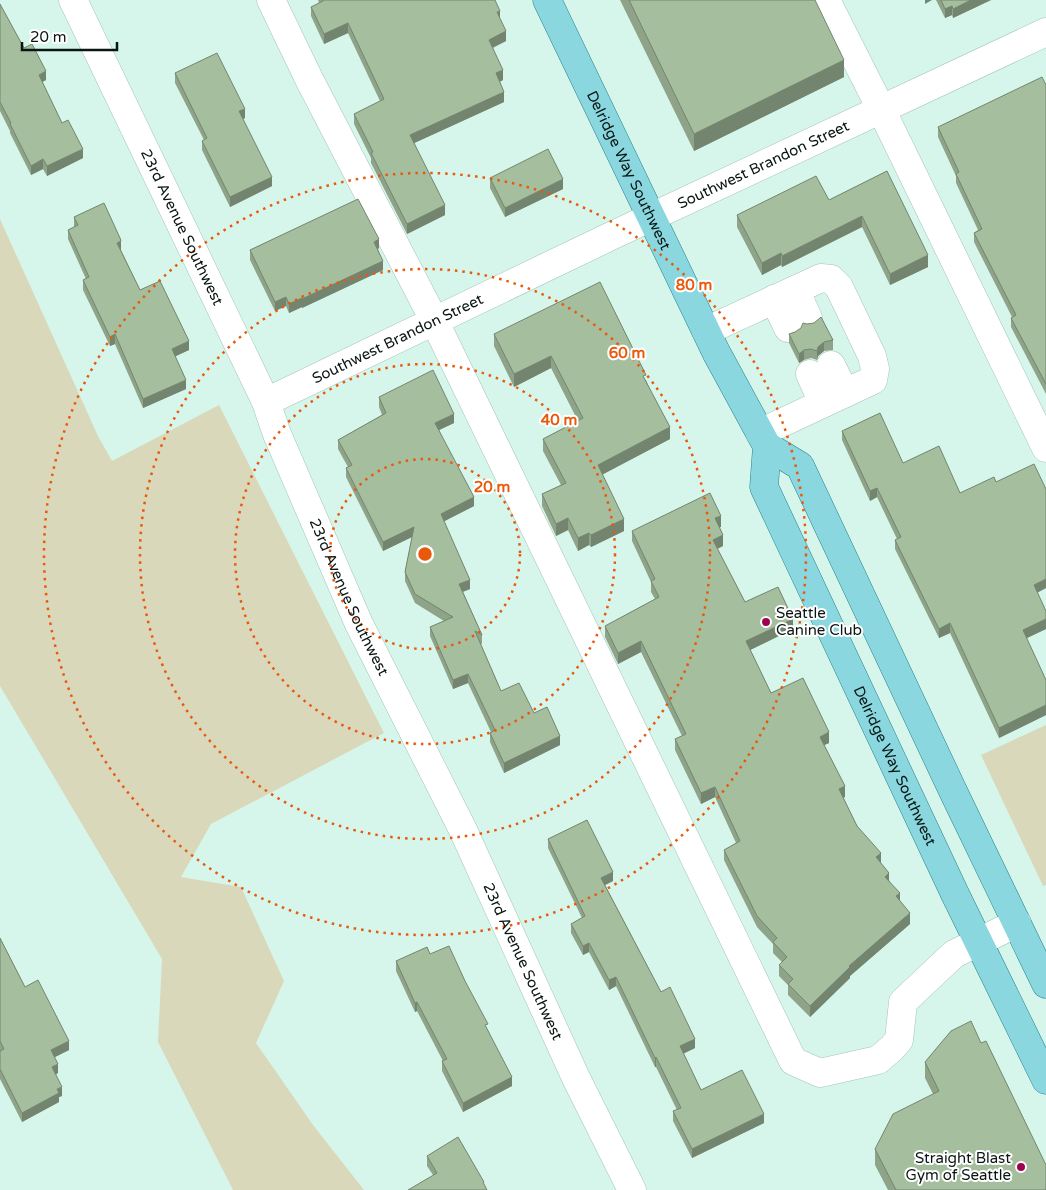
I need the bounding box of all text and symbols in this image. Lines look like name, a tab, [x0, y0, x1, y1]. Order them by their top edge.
scale bar	[22, 20, 118, 52]
text: 20 m	[30, 28, 67, 46]
street label: Delridge Way Southwest	[583, 88, 675, 253]
street label: Southwest Brandon Street	[675, 117, 852, 213]
street label: 23rd Avenue Southwest	[137, 146, 227, 308]
text: 80 m	[676, 276, 712, 294]
street label: Southwest Brandon Street	[309, 290, 486, 387]
text: 60 m	[609, 344, 645, 362]
text: 40 m	[541, 411, 577, 429]
text: 20 m	[474, 478, 510, 496]
street label: 23rd Avenue Southwest	[306, 516, 393, 679]
centre of rings	[416, 545, 434, 563]
place label: Seattle Canine Club	[776, 604, 862, 639]
marker: Seattle Canine Club	[760, 616, 772, 628]
street label: Delridge Way Southwest	[850, 683, 940, 849]
street label: 23rd Avenue Southwest	[479, 880, 567, 1043]
place label: Straight Blast Gym of Seattle	[906, 1149, 1011, 1184]
marker: Straight Blast Gym of Seattle	[1015, 1161, 1027, 1173]

